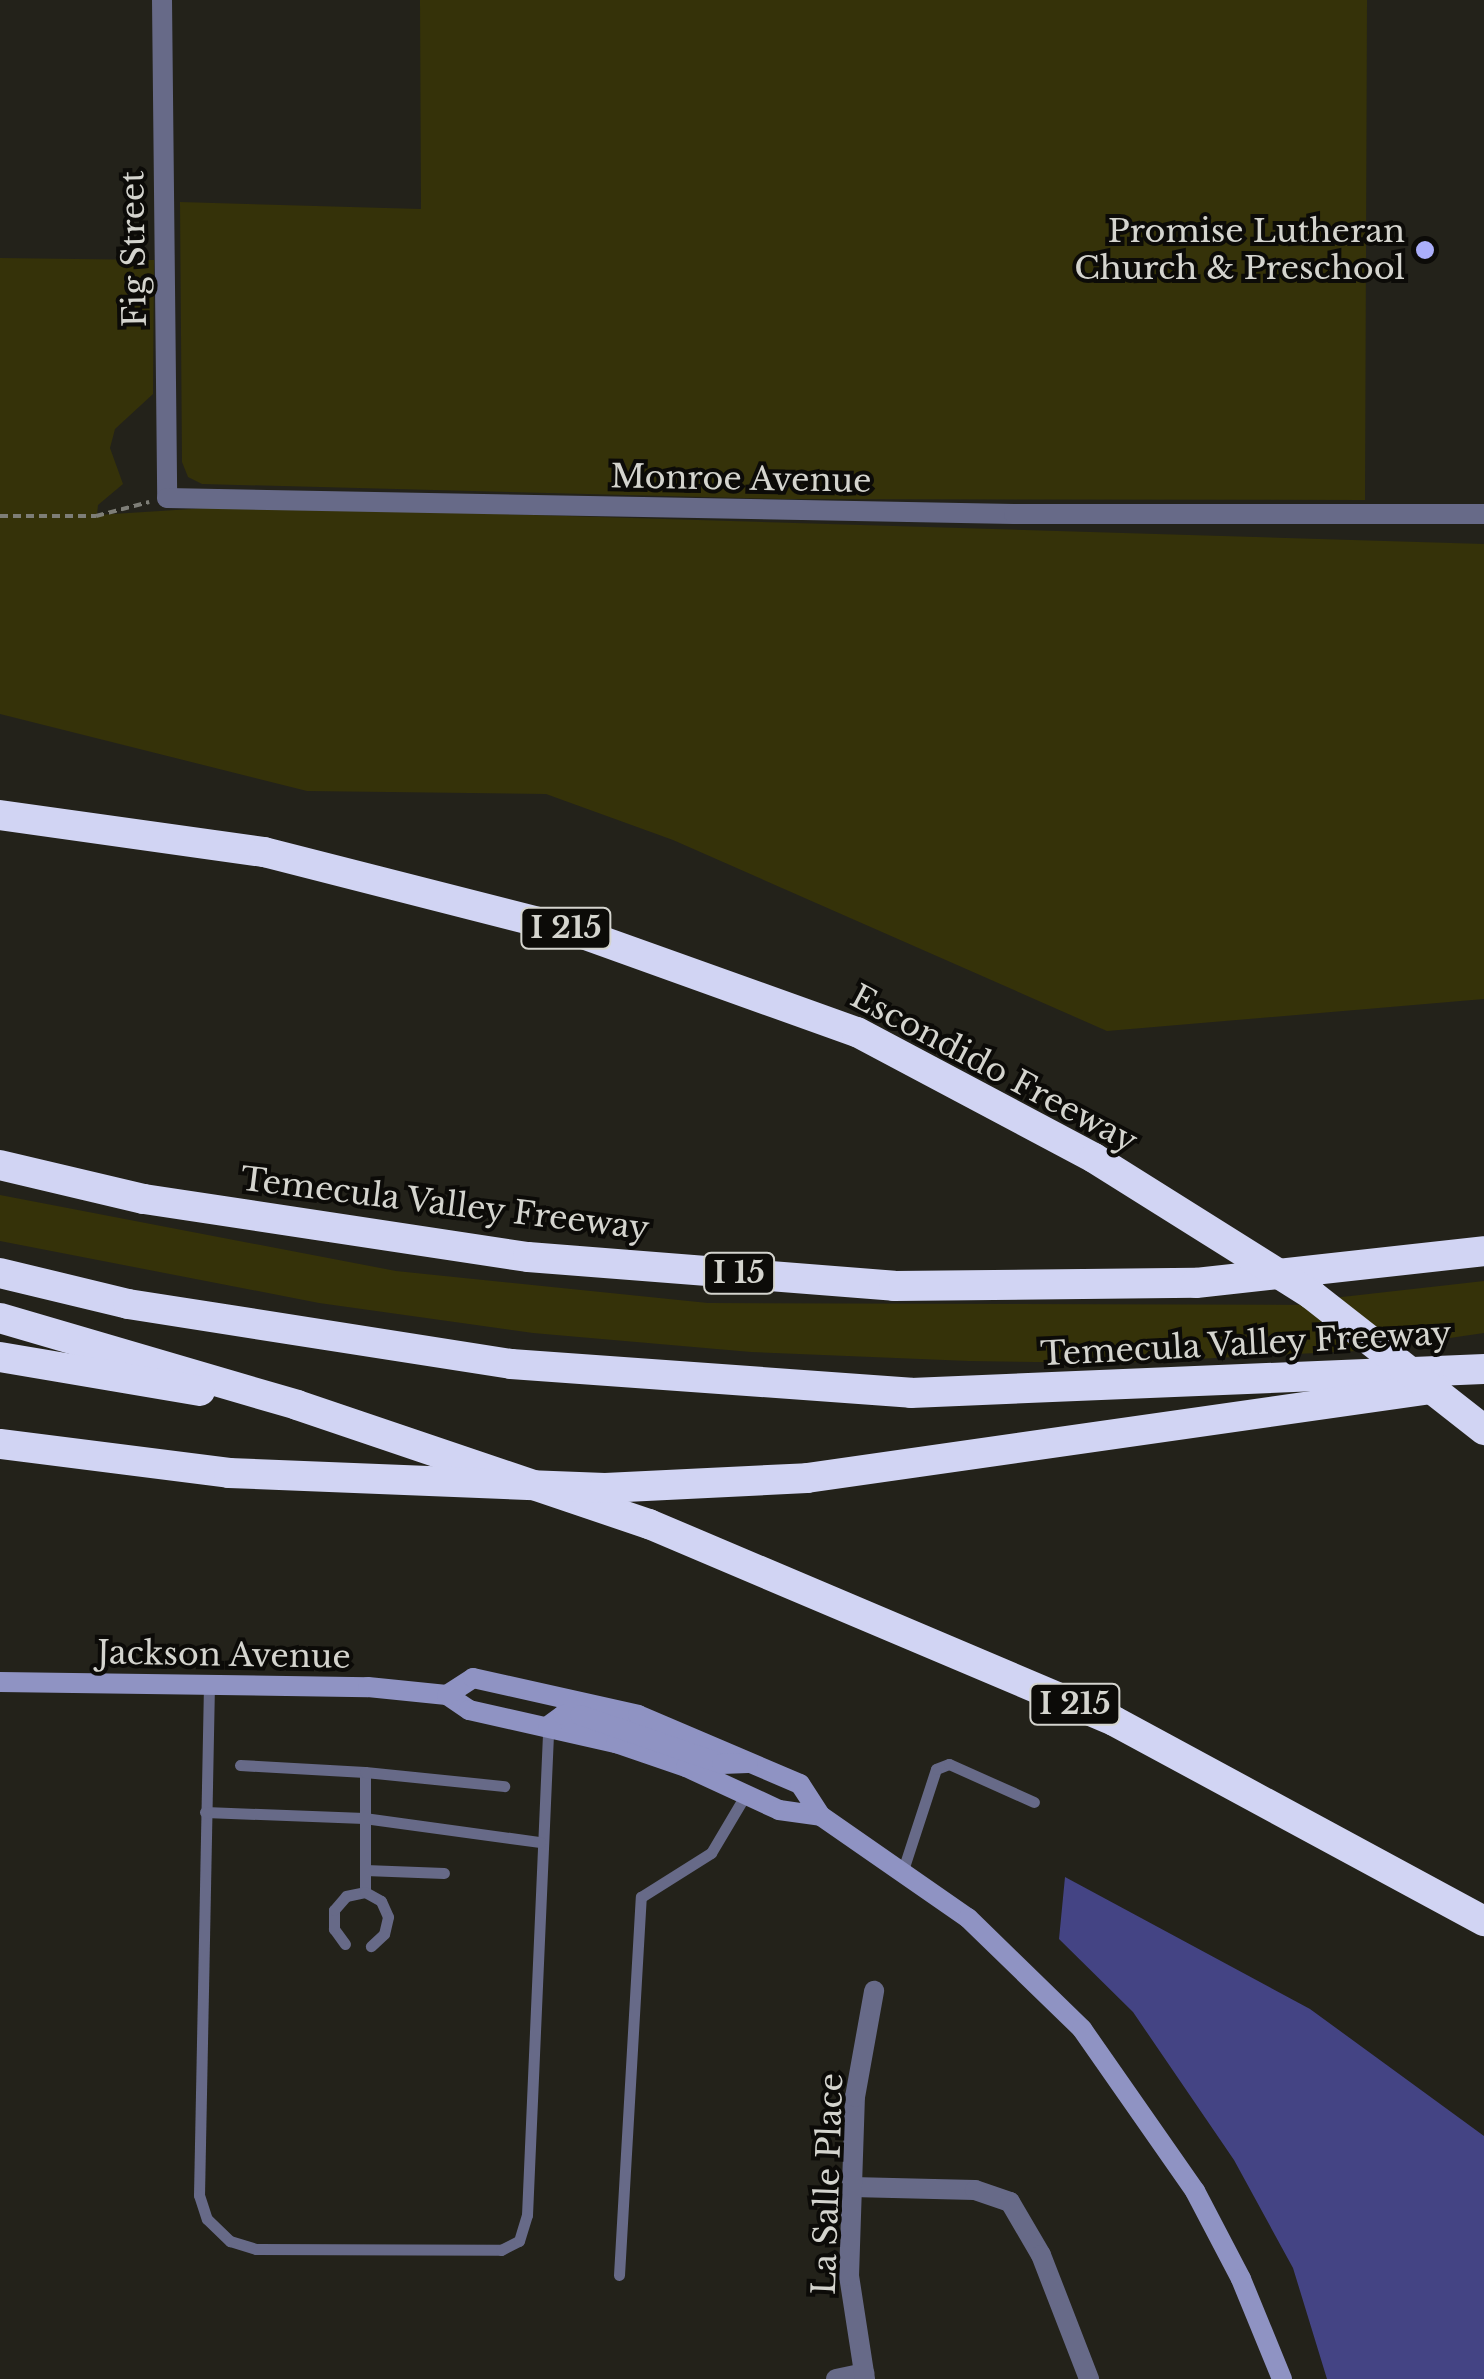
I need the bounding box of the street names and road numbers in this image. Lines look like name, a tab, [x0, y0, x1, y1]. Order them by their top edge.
street label: Fig Street	[113, 170, 155, 328]
street label: Monroe Avenue	[610, 458, 872, 500]
road number: I 215	[518, 903, 614, 953]
street label: Escondido Freeway	[844, 977, 1144, 1161]
street label: Temecula Valley Freeway	[237, 1160, 653, 1248]
road number: I 15	[702, 1248, 776, 1298]
street label: Temecula Valley Freeway	[1038, 1314, 1454, 1374]
street label: Jackson Avenue	[96, 1634, 352, 1676]
road number: I 215	[1028, 1679, 1122, 1729]
street label: La Salle Place	[805, 2072, 851, 2296]

